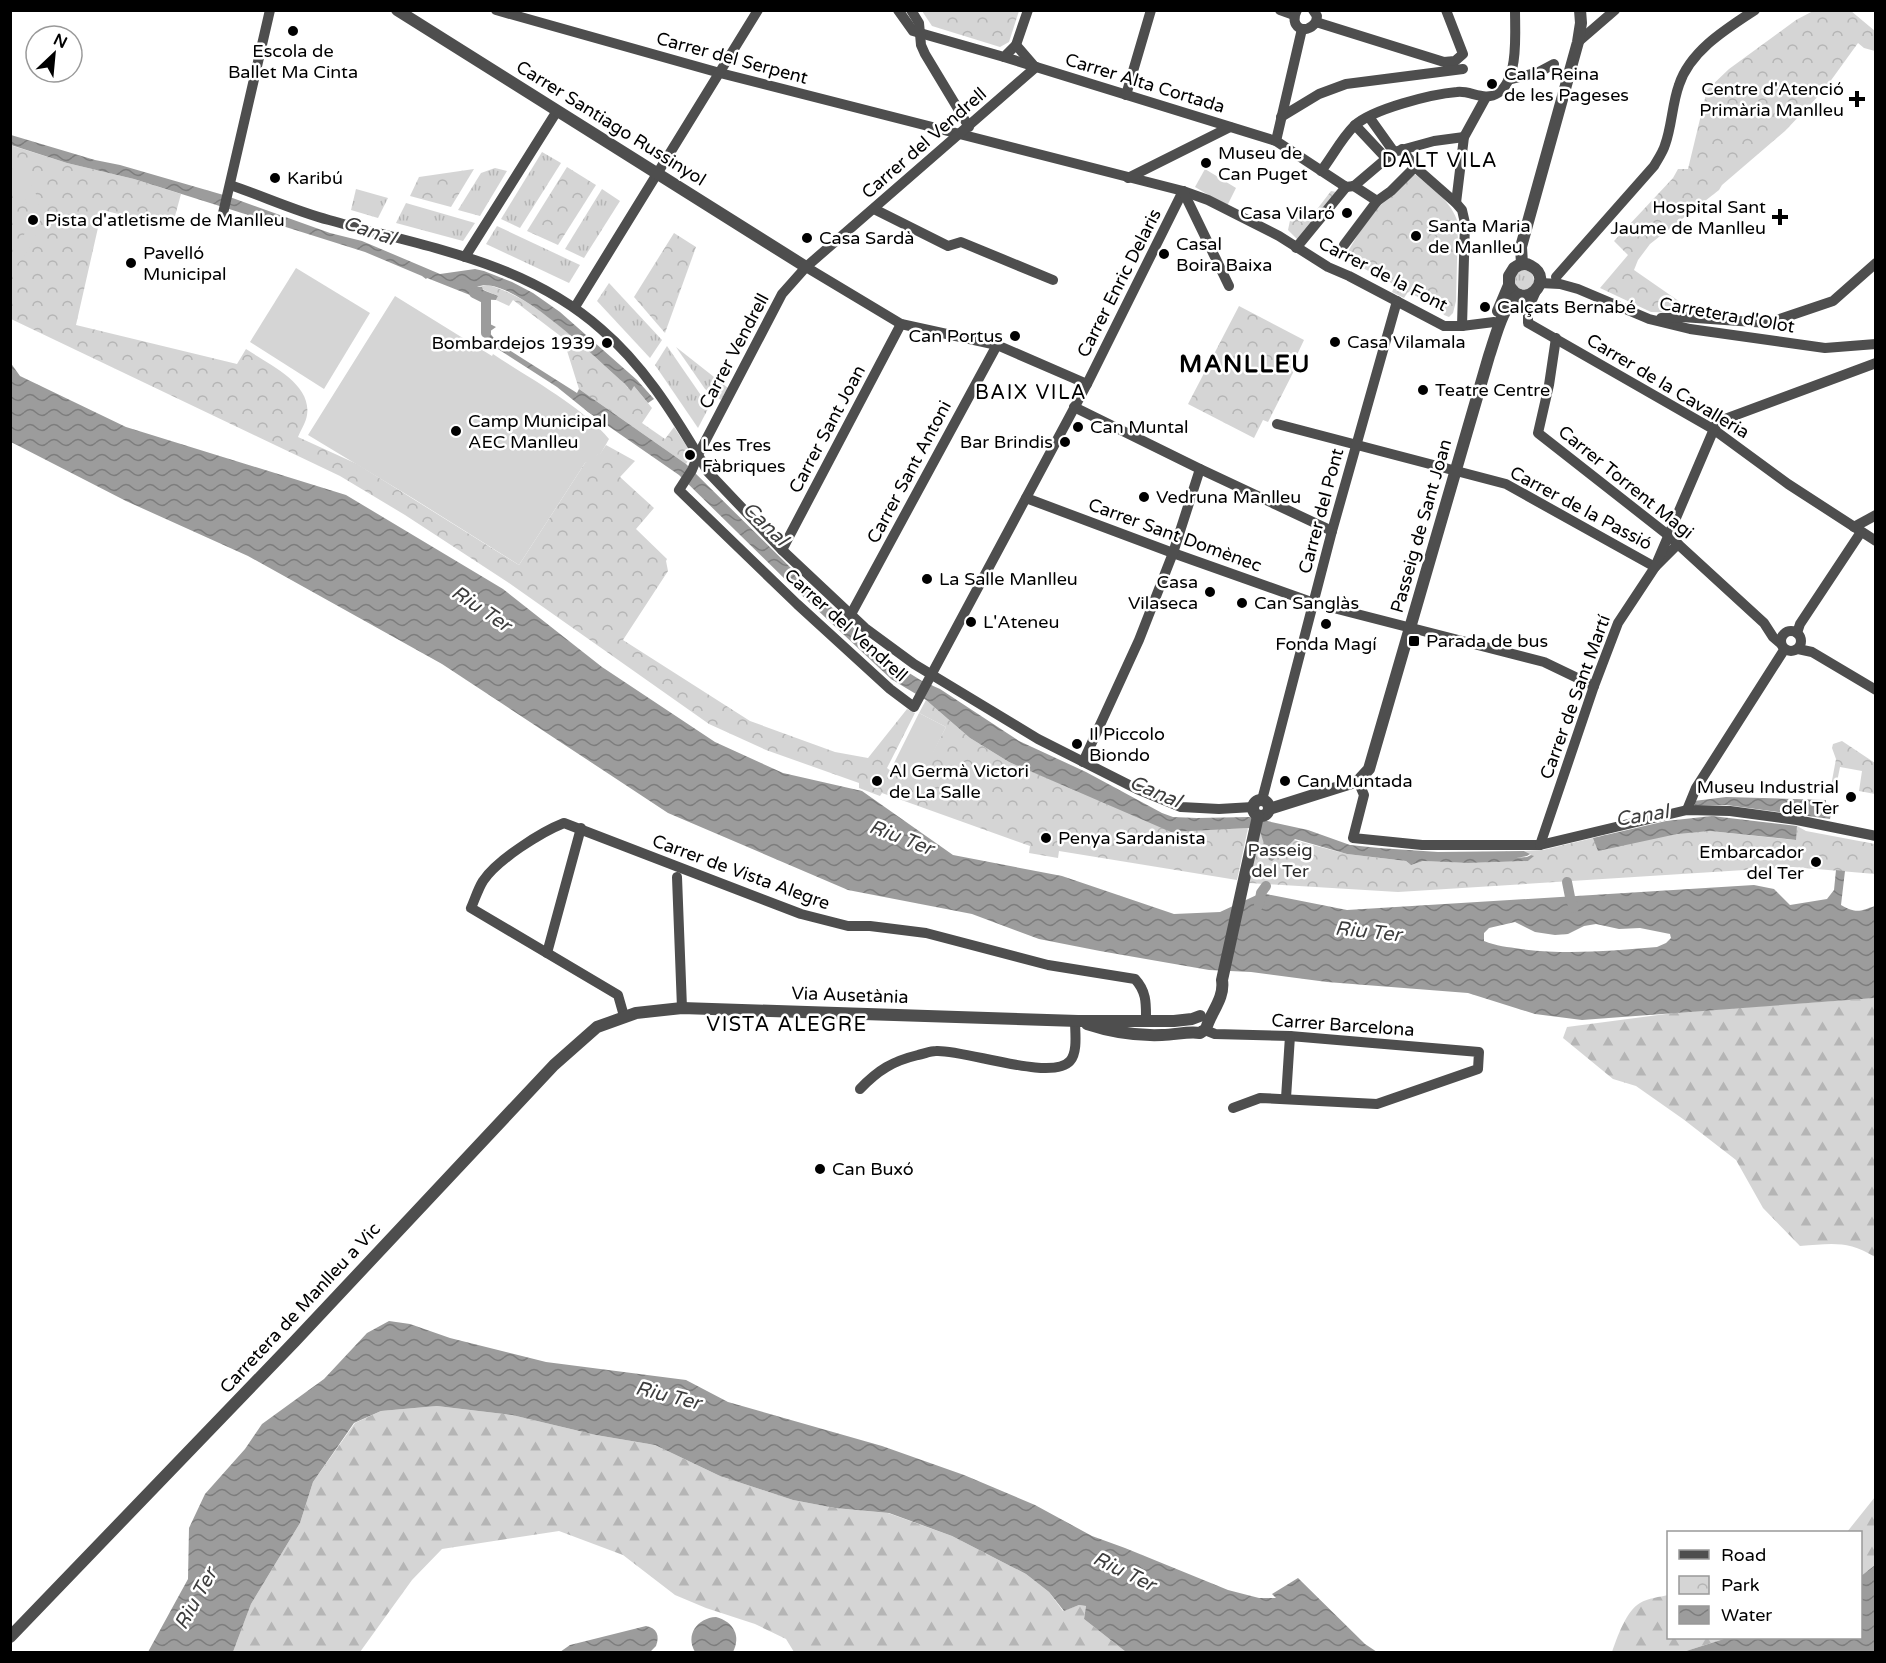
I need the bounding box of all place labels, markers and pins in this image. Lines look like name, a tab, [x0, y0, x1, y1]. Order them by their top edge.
marker: Escola de Ballet Ma Cinta	[286, 24, 300, 38]
place label: Escola de Ballet Ma Cinta	[228, 40, 358, 83]
place label: Ca la Reina de les Pageses	[1504, 63, 1629, 106]
marker: Ca la Reina de les Pageses	[1485, 77, 1499, 91]
place label: Centre d'Atenció Primària Manlleu	[1699, 78, 1844, 121]
marker: Centre d'Atenció Primària Manlleu	[1848, 90, 1866, 108]
place label: Museu de Can Puget	[1218, 142, 1308, 185]
marker: Museu de Can Puget	[1199, 156, 1213, 170]
place label: Karibú	[287, 167, 343, 189]
marker: Karibú	[268, 171, 282, 185]
place label: Hospital Sant Jaume de Manlleu	[1610, 196, 1766, 239]
place label: Casa Vilaró	[1240, 202, 1335, 224]
marker: Casa Vilaró	[1340, 206, 1354, 220]
marker: Hospital Sant Jaume de Manlleu	[1771, 208, 1789, 226]
place label: Pista d'atletisme de Manlleu	[45, 209, 285, 231]
marker: Pista d'atletisme de Manlleu	[26, 213, 40, 227]
place label: Santa Maria de Manlleu	[1428, 215, 1531, 258]
place label: Casa Sardà	[819, 227, 914, 249]
marker: Santa Maria de Manlleu	[1409, 229, 1423, 243]
marker: Casa Sardà	[800, 231, 814, 245]
place label: Casal Boira Baixa	[1176, 233, 1272, 276]
place label: Pavelló Municipal	[143, 242, 227, 285]
marker: Casal Boira Baixa	[1157, 247, 1171, 261]
marker: Pavelló Municipal	[124, 256, 138, 270]
place label: Calçats Bernabé	[1497, 296, 1636, 318]
marker: Calçats Bernabé	[1478, 300, 1492, 314]
place label: Can Portus	[909, 325, 1003, 347]
marker: Can Portus	[1008, 329, 1022, 343]
place label: Casa Vilamala	[1347, 331, 1466, 353]
place label: Bombardejos 1939	[431, 332, 595, 354]
marker: Casa Vilamala	[1328, 335, 1342, 349]
marker: Bombardejos 1939	[600, 336, 614, 350]
place label: Teatre Centre	[1435, 379, 1550, 401]
marker: Teatre Centre	[1416, 383, 1430, 397]
place label: Camp Municipal AEC Manlleu	[468, 410, 607, 453]
place label: Can Muntal	[1090, 416, 1189, 438]
marker: Can Muntal	[1071, 420, 1085, 434]
marker: Camp Municipal AEC Manlleu	[449, 424, 463, 438]
place label: Bar Brindis	[960, 431, 1053, 453]
place label: Les Tres Fàbriques	[702, 434, 786, 477]
marker: Bar Brindis	[1058, 435, 1072, 449]
marker: Les Tres Fàbriques	[683, 448, 697, 462]
place label: Vedruna Manlleu	[1156, 486, 1301, 508]
marker: Vedruna Manlleu	[1137, 490, 1151, 504]
place label: La Salle Manlleu	[939, 568, 1078, 590]
place label: Casa Vilaseca	[1128, 571, 1198, 614]
marker: La Salle Manlleu	[920, 572, 934, 586]
marker: Casa Vilaseca	[1203, 585, 1217, 599]
place label: Can Sanglàs	[1254, 592, 1359, 614]
marker: Can Sanglàs	[1235, 596, 1249, 610]
place label: L'Ateneu	[983, 611, 1059, 633]
marker: L'Ateneu	[964, 615, 978, 629]
marker: Fonda Magí	[1319, 617, 1333, 631]
place label: Parada de bus	[1426, 630, 1548, 652]
place label: Fonda Magí	[1275, 633, 1377, 655]
marker: Parada de bus	[1407, 634, 1421, 648]
place label: Il Piccolo Biondo	[1089, 723, 1165, 766]
marker: Il Piccolo Biondo	[1070, 737, 1084, 751]
place label: Al Germà Victori de La Salle	[889, 760, 1029, 803]
place label: Can Muntada	[1297, 770, 1413, 792]
marker: Al Germà Victori de La Salle	[870, 774, 884, 788]
marker: Can Muntada	[1278, 774, 1292, 788]
place label: Museu Industrial del Ter	[1697, 776, 1839, 819]
marker: Museu Industrial del Ter	[1844, 790, 1858, 804]
place label: Penya Sardanista	[1058, 827, 1206, 849]
marker: Penya Sardanista	[1039, 831, 1053, 845]
place label: Embarcador del Ter	[1699, 841, 1804, 884]
marker: Embarcador del Ter	[1809, 855, 1823, 869]
place label: Can Buxó	[832, 1158, 914, 1180]
marker: Can Buxó	[813, 1162, 827, 1176]

